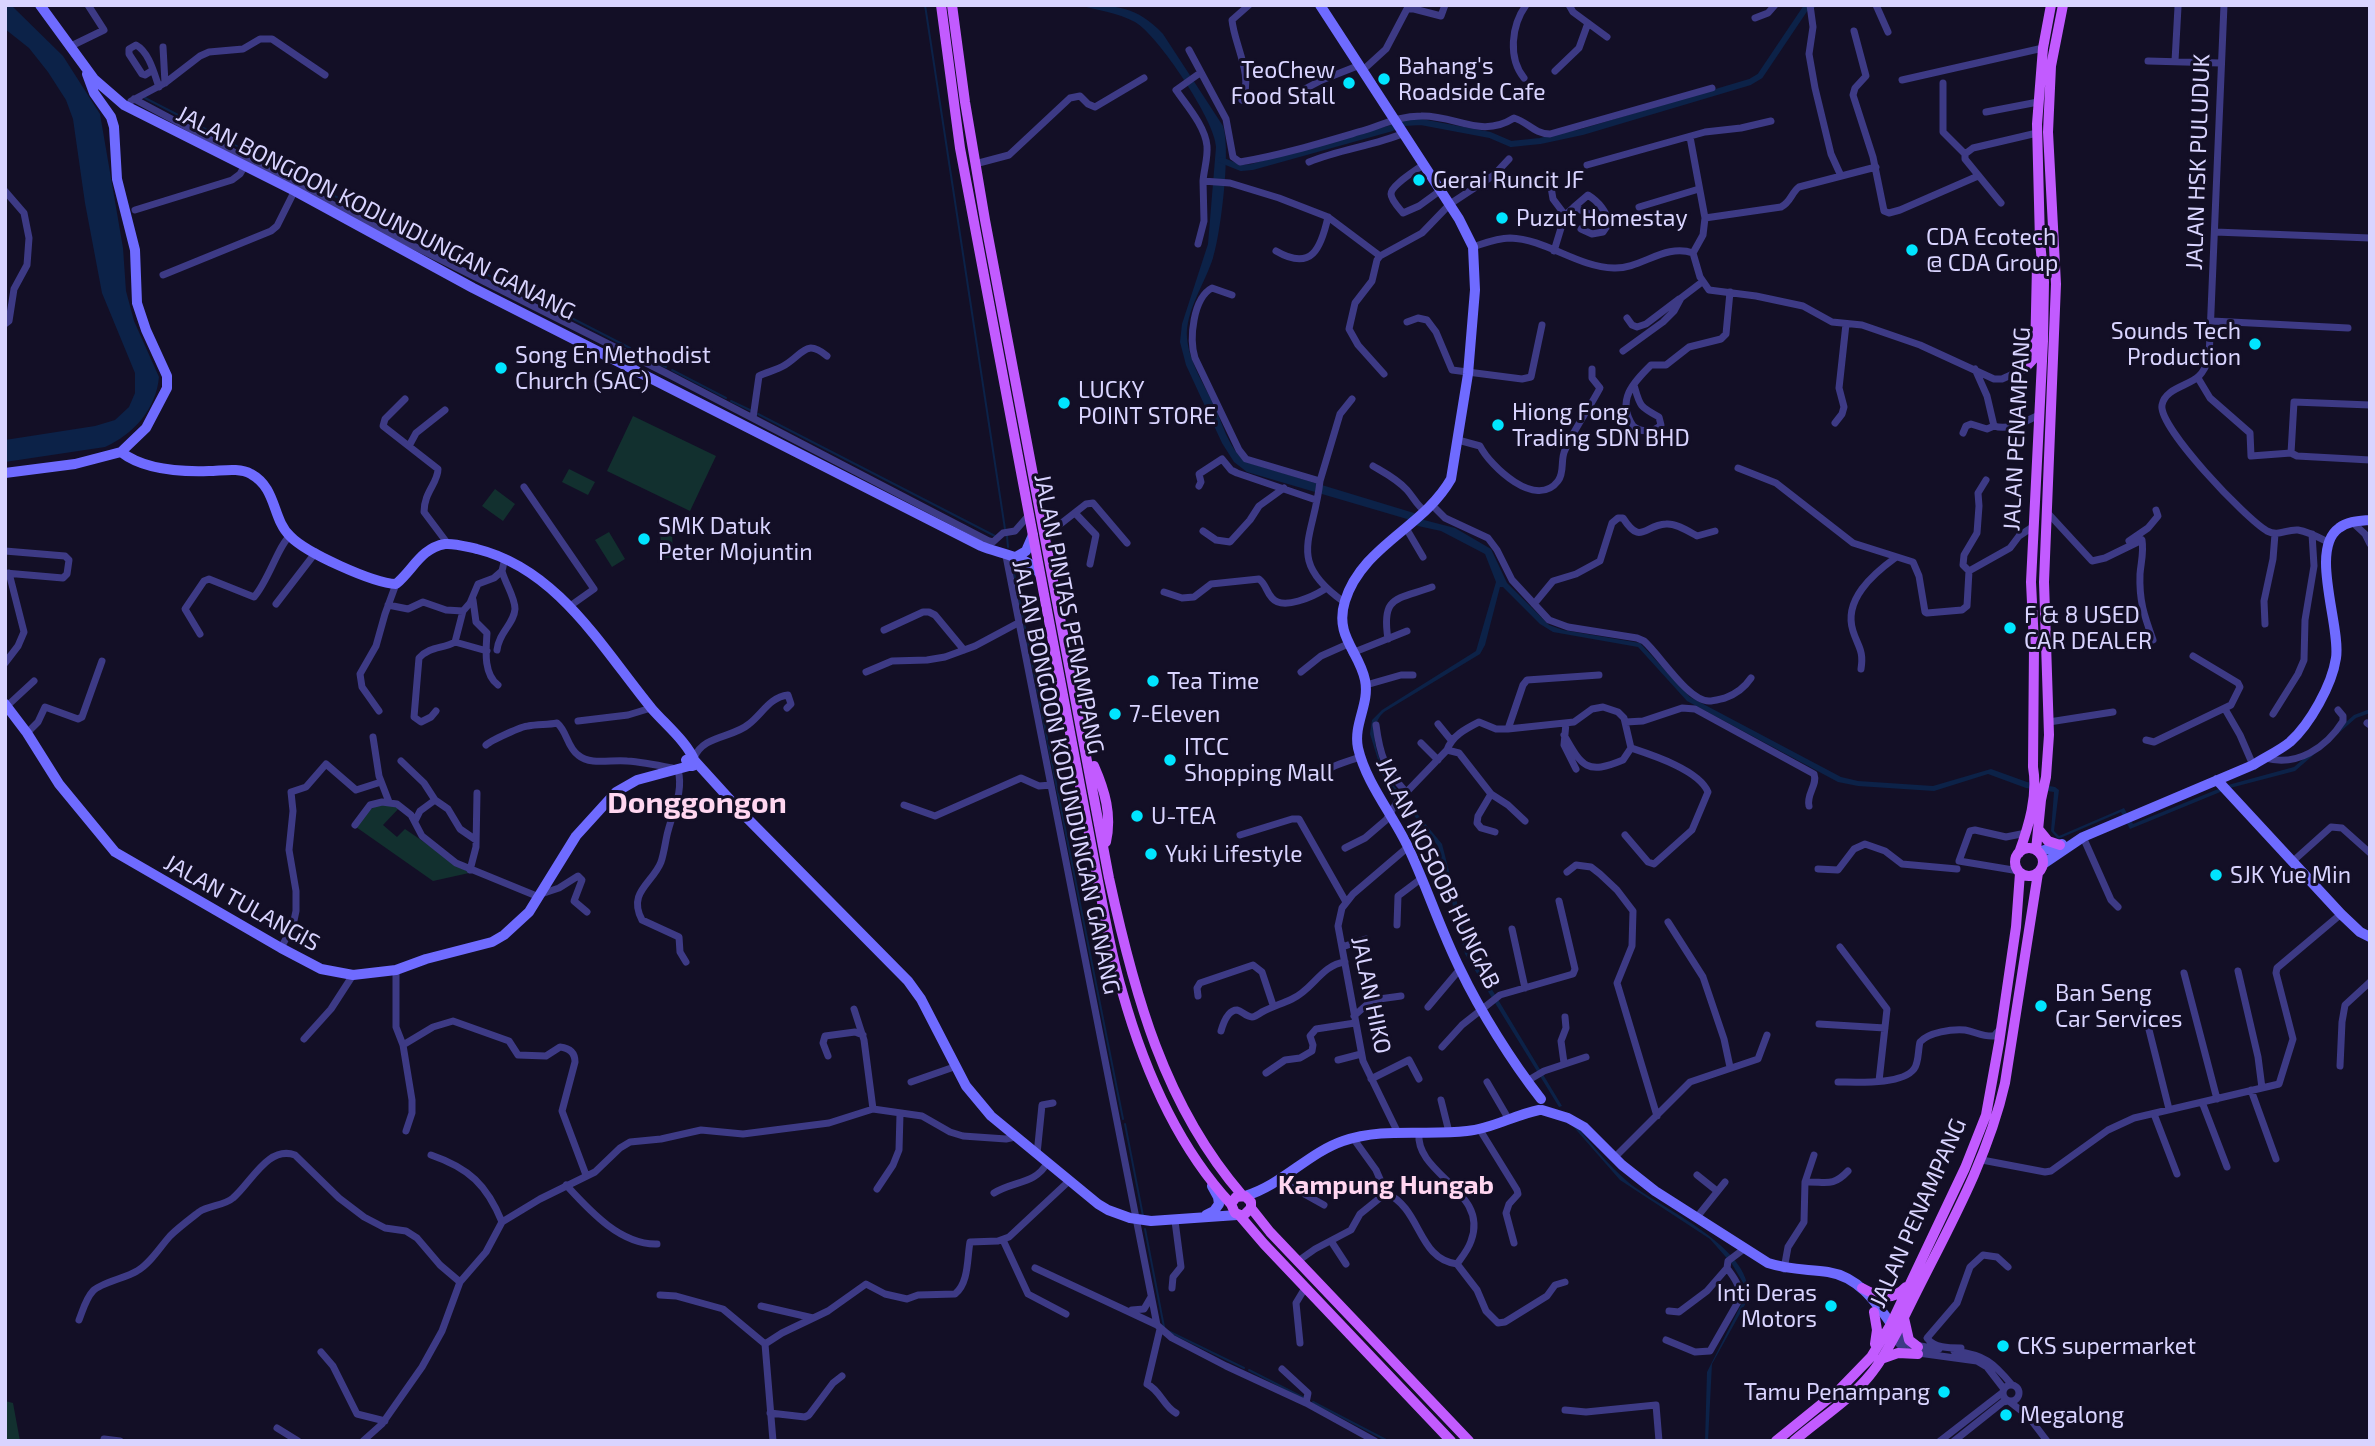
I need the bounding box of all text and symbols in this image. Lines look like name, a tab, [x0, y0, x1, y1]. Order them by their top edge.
place label: Bahang's Roadside Cafe	[1398, 52, 1546, 106]
street label: JALAN HSK PULUDUK	[2180, 53, 2216, 271]
place label: TeoChew Food Stall	[1231, 56, 1335, 110]
marker: Bahang's Roadside Cafe	[1376, 71, 1392, 87]
marker: TeoChew Food Stall	[1341, 75, 1357, 91]
street label: JALAN BONGOON KODUNDUNGAN GANANG	[172, 100, 580, 326]
place label: Gerai Runcit JF	[1433, 166, 1584, 194]
marker: Gerai Runcit JF	[1411, 172, 1427, 188]
place label: Puzut Homestay	[1516, 204, 1688, 232]
marker: Puzut Homestay	[1494, 210, 1510, 226]
place label: CDA Ecotech @ CDA Group	[1926, 223, 2058, 277]
marker: CDA Ecotech @ CDA Group	[1904, 242, 1920, 258]
place label: Sounds Tech Production	[2111, 317, 2241, 371]
street label: JALAN PENAMPANG	[1998, 326, 2036, 532]
marker: Sounds Tech Production	[2247, 336, 2263, 352]
place label: Song En Methodist Church (SAC)	[515, 341, 711, 395]
marker: Song En Methodist Church (SAC)	[493, 360, 509, 376]
place label: LUCKY POINT STORE	[1078, 376, 1216, 430]
marker: LUCKY POINT STORE	[1056, 395, 1072, 411]
place label: Hiong Fong Trading SDN BHD	[1512, 398, 1690, 452]
marker: Hiong Fong Trading SDN BHD	[1490, 417, 1506, 433]
street label: JALAN PINTAS PENAMPANG	[1028, 472, 1110, 756]
place label: SMK Datuk Peter Mojuntin	[658, 512, 813, 566]
marker: SMK Datuk Peter Mojuntin	[636, 531, 652, 547]
street label: JALAN BONGOON KODUNDUNGAN GANANG	[1006, 557, 1126, 997]
place label: F & 8 USED CAR DEALER	[2024, 601, 2152, 655]
marker: F & 8 USED CAR DEALER	[2002, 620, 2018, 636]
place label: Tea Time	[1167, 667, 1259, 695]
marker: Tea Time	[1145, 673, 1161, 689]
place label: 7-Eleven	[1129, 700, 1220, 728]
marker: 7-Eleven	[1107, 706, 1123, 722]
place label: ITCC Shopping Mall	[1184, 733, 1333, 787]
marker: ITCC Shopping Mall	[1162, 752, 1178, 768]
street label: JALAN NOSOOB HUNGAB	[1370, 753, 1506, 993]
district label: Donggongon	[607, 785, 787, 821]
place label: U-TEA	[1151, 802, 1216, 830]
marker: U-TEA	[1129, 808, 1145, 824]
place label: Yuki Lifestyle	[1165, 840, 1303, 868]
marker: Yuki Lifestyle	[1143, 846, 1159, 862]
street label: JALAN TULANGIS	[159, 849, 325, 957]
place label: SJK Yue Min	[2230, 861, 2351, 889]
marker: SJK Yue Min	[2208, 867, 2224, 883]
street label: JALAN HIKO	[1345, 934, 1397, 1056]
place label: Ban Seng Car Services	[2055, 979, 2183, 1033]
marker: Ban Seng Car Services	[2033, 998, 2049, 1014]
street label: JALAN PENAMPANG	[1864, 1114, 1972, 1312]
district label: Kampung Hungab	[1278, 1169, 1494, 1201]
place label: Inti Deras Motors	[1717, 1279, 1817, 1333]
marker: Inti Deras Motors	[1823, 1298, 1839, 1314]
place label: CKS supermarket	[2017, 1332, 2196, 1360]
marker: CKS supermarket	[1995, 1338, 2011, 1354]
place label: Tamu Penampang	[1744, 1378, 1930, 1406]
marker: Tamu Penampang	[1936, 1384, 1952, 1400]
place label: Megalong	[2020, 1401, 2124, 1429]
marker: Megalong	[1998, 1407, 2014, 1423]

